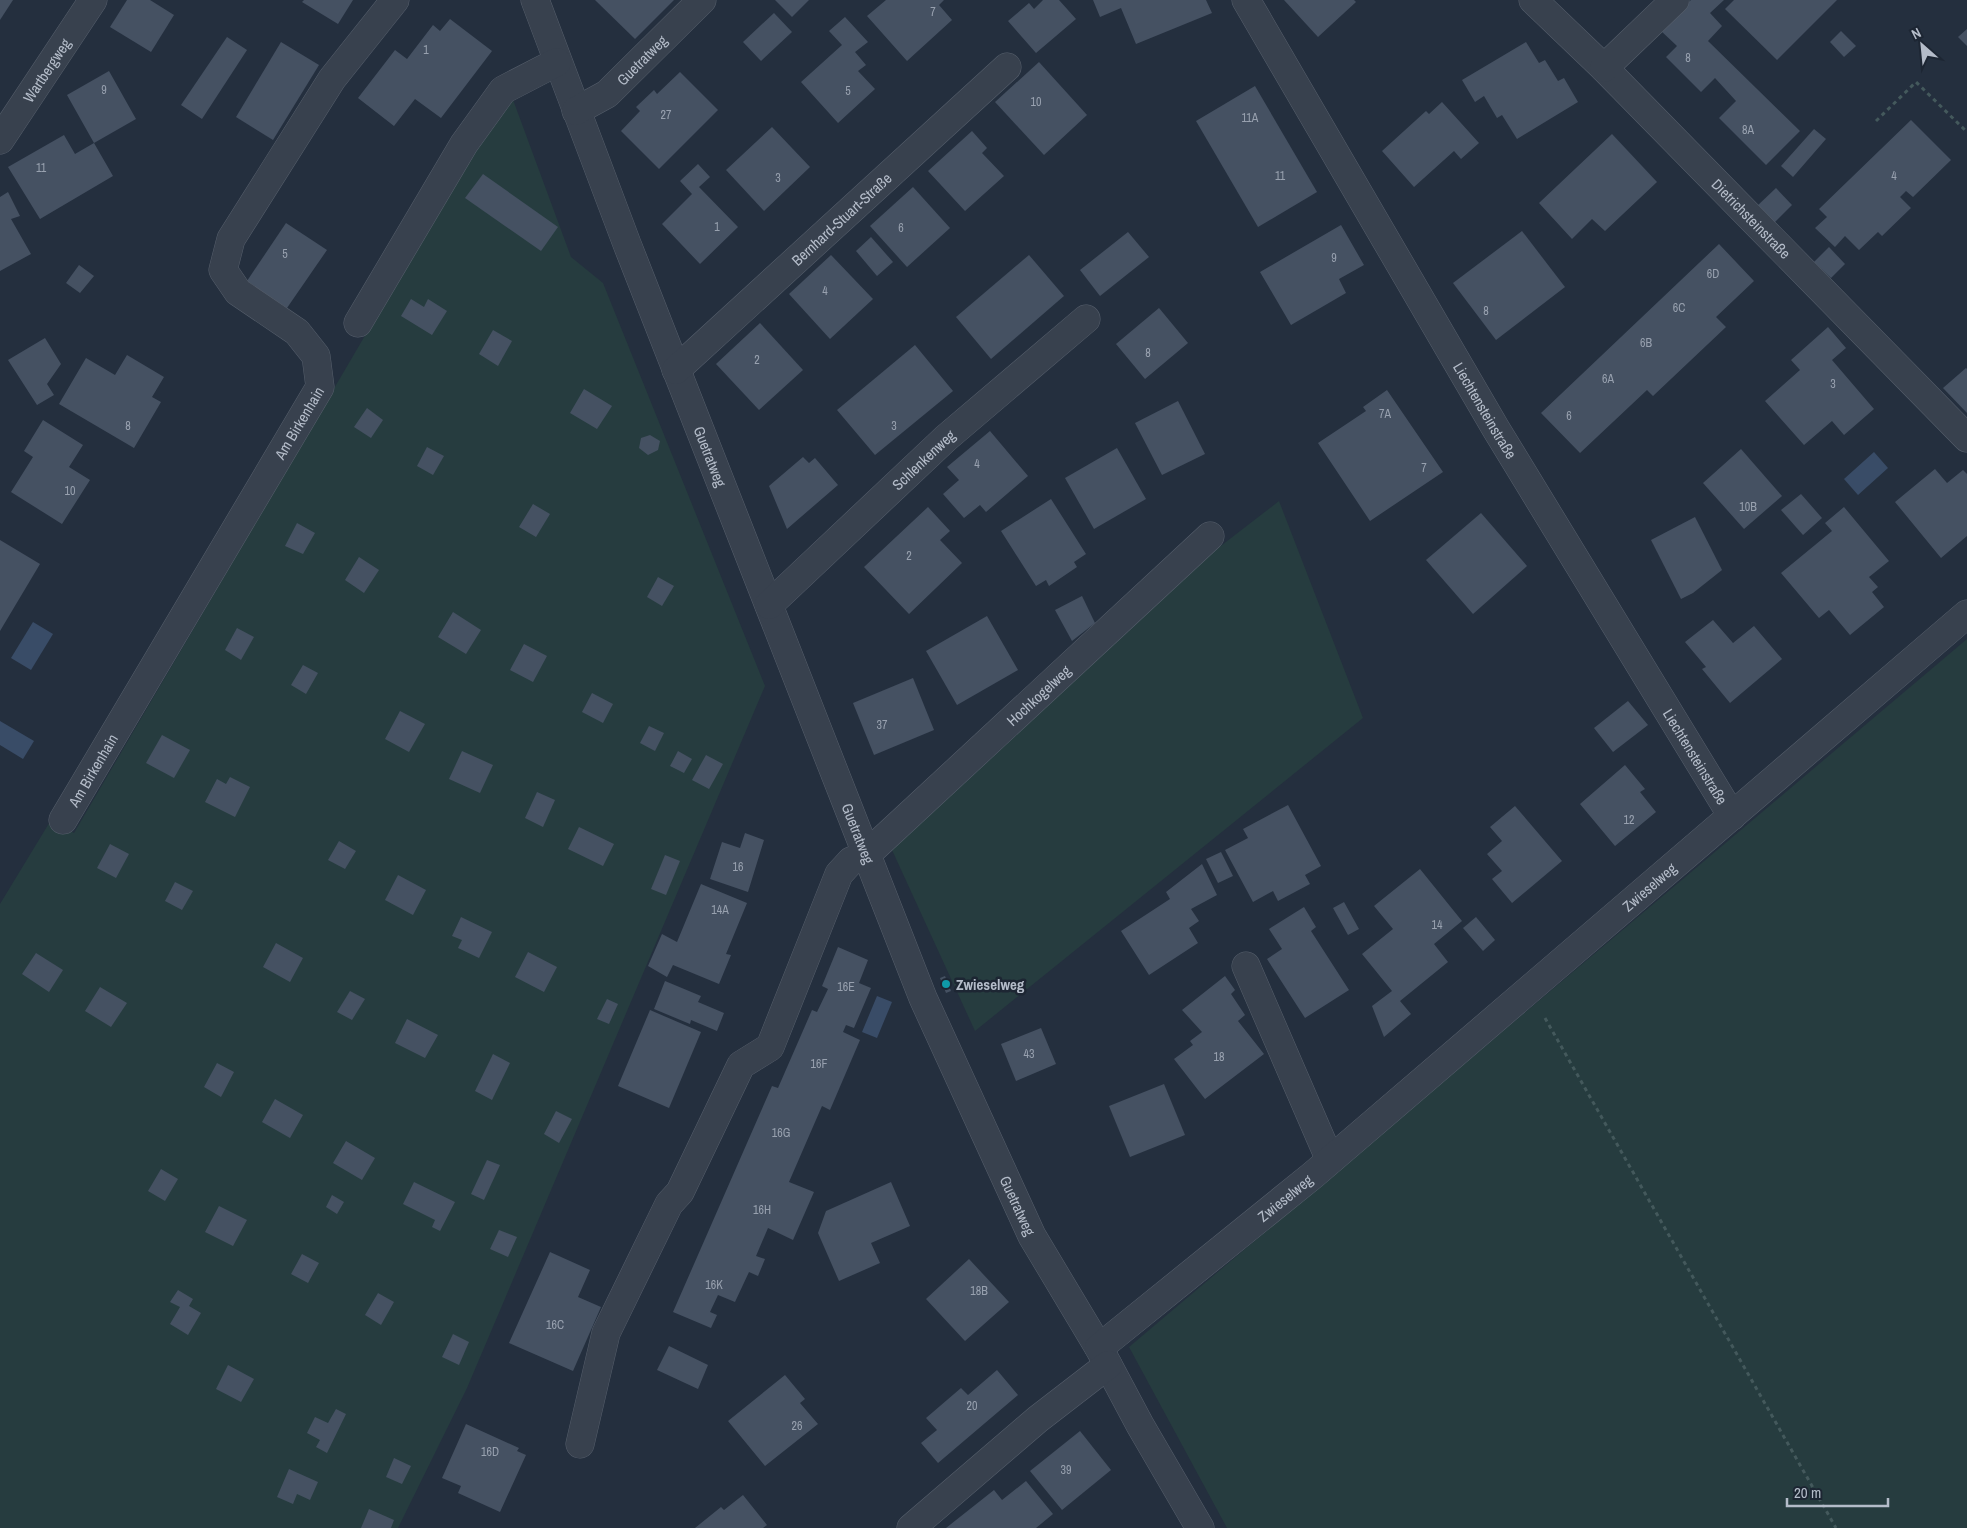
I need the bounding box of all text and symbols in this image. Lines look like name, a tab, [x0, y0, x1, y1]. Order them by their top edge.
house number: 7	[930, 4, 936, 20]
north arrow	[1897, 20, 1947, 70]
text: N	[1908, 24, 1924, 43]
street label: Guetratweg	[612, 30, 672, 90]
street label: Wartbergweg	[18, 34, 75, 106]
house number: 1	[423, 42, 429, 58]
house number: 8	[1685, 50, 1691, 66]
house number: 9	[101, 82, 107, 98]
house number: 5	[845, 83, 851, 99]
house number: 10	[1031, 94, 1041, 110]
house number: 27	[661, 107, 672, 123]
house number: 11A	[1242, 110, 1259, 126]
house number: 8A	[1742, 122, 1754, 138]
house number: 11	[36, 160, 47, 176]
street label: Bernhard-Stuart-Straße	[787, 167, 896, 270]
house number: 11	[1275, 168, 1286, 184]
house number: 4	[1891, 168, 1897, 184]
house number: 3	[775, 170, 781, 186]
street label: Dietrichsteinstraße	[1707, 174, 1796, 263]
house number: 1	[714, 219, 720, 235]
house number: 6	[898, 220, 904, 236]
house number: 5	[282, 246, 288, 262]
house number: 9	[1331, 250, 1337, 266]
house number: 6D	[1707, 266, 1719, 282]
house number: 4	[822, 283, 828, 299]
house number: 6C	[1673, 300, 1685, 316]
house number: 8	[1483, 303, 1489, 319]
house number: 6B	[1640, 335, 1652, 351]
house number: 8	[1145, 345, 1151, 361]
house number: 2	[754, 352, 760, 368]
street label: Liechtensteinstraße	[1449, 358, 1522, 463]
house number: 6A	[1602, 371, 1614, 387]
house number: 3	[1830, 376, 1836, 392]
street label: Am Birkenhain	[268, 382, 329, 464]
house number: 7A	[1379, 406, 1391, 422]
house number: 6	[1566, 408, 1572, 424]
house number: 8	[125, 418, 131, 434]
house number: 3	[891, 418, 897, 434]
street label: Guetratweg	[689, 423, 732, 490]
street label: Schlenkenweg	[887, 424, 960, 495]
house number: 4	[974, 456, 980, 472]
house number: 7	[1421, 460, 1427, 476]
house number: 10	[65, 483, 75, 499]
house number: 10B	[1739, 499, 1757, 515]
house number: 2	[906, 548, 912, 564]
street label: Hochkogelweg	[1002, 660, 1075, 730]
street label: Liechtensteinstraße	[1658, 704, 1733, 808]
house number: 37	[877, 717, 888, 733]
street label: Am Birkenhain	[62, 730, 122, 811]
street label: Guetratweg	[837, 800, 880, 867]
house number: 12	[1624, 812, 1634, 828]
street label: Zwieselweg	[1618, 857, 1681, 916]
house number: 16	[733, 859, 743, 875]
house number: 14A	[711, 902, 729, 918]
house number: 14	[1432, 917, 1443, 933]
place label: Zwieselweg	[956, 974, 1025, 995]
marker: Zwieselweg	[940, 978, 952, 990]
house number: 16E	[837, 979, 855, 995]
house number: 43	[1024, 1046, 1034, 1062]
house number: 18	[1214, 1049, 1224, 1065]
house number: 16F	[811, 1056, 827, 1072]
house number: 16G	[772, 1125, 790, 1141]
street label: Zwieselweg	[1253, 1169, 1317, 1226]
street label: Guetratweg	[995, 1172, 1041, 1239]
house number: 16H	[753, 1202, 771, 1218]
house number: 16K	[705, 1277, 723, 1293]
house number: 18B	[970, 1283, 988, 1299]
house number: 16C	[546, 1317, 564, 1333]
house number: 20	[967, 1398, 977, 1414]
house number: 26	[792, 1418, 802, 1434]
house number: 16D	[481, 1444, 499, 1460]
house number: 39	[1061, 1462, 1071, 1478]
scale bar	[1787, 1476, 1888, 1508]
text: 20 m	[1794, 1482, 1821, 1503]

